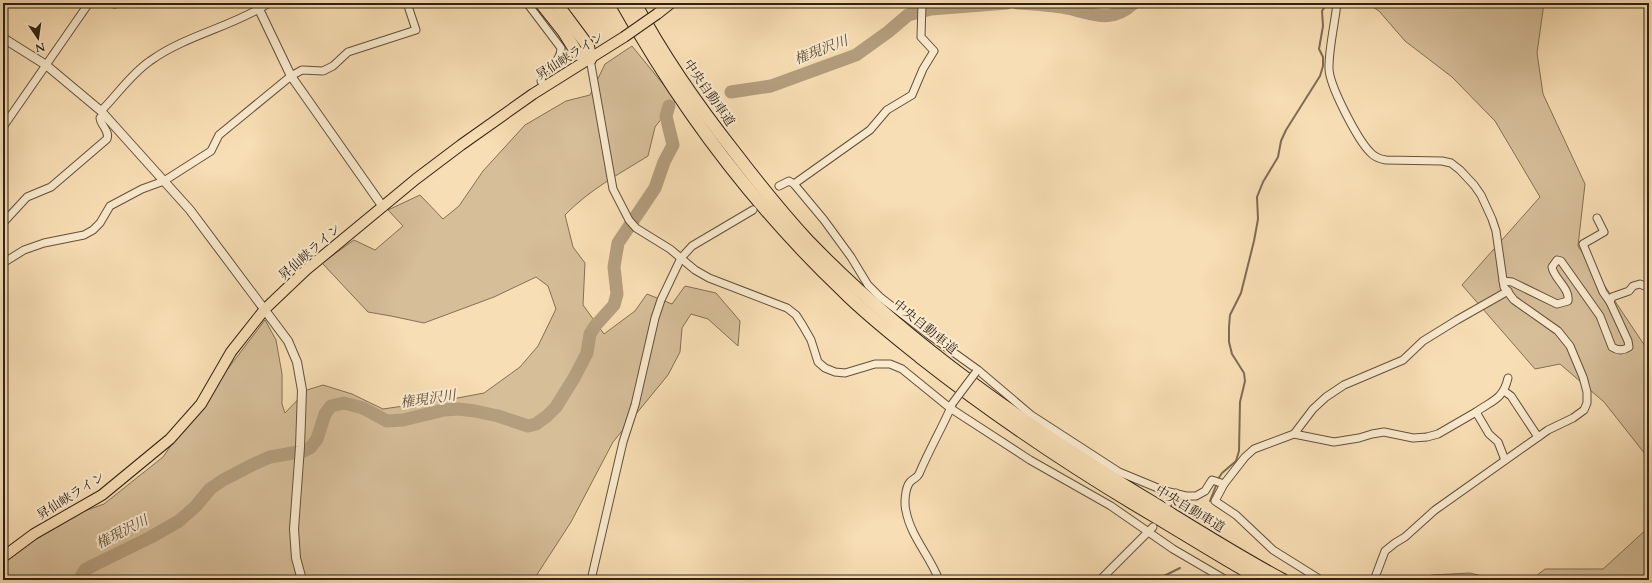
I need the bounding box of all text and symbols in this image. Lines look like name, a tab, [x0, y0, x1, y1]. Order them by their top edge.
north arrow	[18, 18, 58, 58]
street label: 昇仙峡ライン	[532, 28, 608, 84]
water label: 権現沢川	[791, 30, 852, 69]
text: N	[33, 39, 46, 56]
street label: 中央自動車道	[679, 56, 739, 130]
street label: 昇仙峡ライン	[275, 220, 345, 284]
street label: 中央自動車道	[889, 295, 961, 359]
water label: 権現沢川	[399, 385, 459, 412]
street label: 昇仙峡ライン	[33, 468, 109, 524]
street label: 中央自動車道	[1152, 481, 1228, 537]
water label: 権現沢川	[93, 510, 153, 553]

